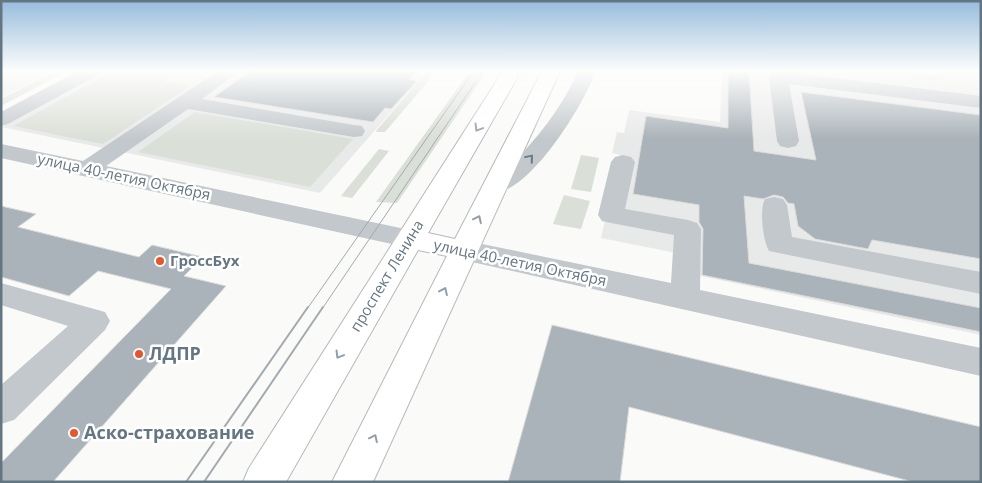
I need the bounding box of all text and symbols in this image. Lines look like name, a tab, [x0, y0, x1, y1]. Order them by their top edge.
one-way arrow	[474, 122, 484, 131]
street label: улица 40-летия Октября	[36, 148, 212, 204]
one-way arrow	[525, 154, 534, 163]
one-way arrow	[472, 215, 483, 224]
street label: проспект Ленина	[345, 216, 427, 335]
street label: улица 40-летия Октября	[432, 234, 608, 290]
place label: ГроссБух	[170, 250, 240, 270]
marker: ГроссБух	[154, 255, 166, 267]
one-way arrow	[438, 288, 448, 297]
place label: ЛДПР	[149, 341, 201, 365]
marker: ЛДПР	[133, 348, 145, 360]
one-way arrow	[336, 350, 346, 359]
place label: Аско-страхование	[84, 420, 255, 444]
marker: Аско-страхование	[68, 427, 80, 439]
one-way arrow	[367, 434, 378, 443]

